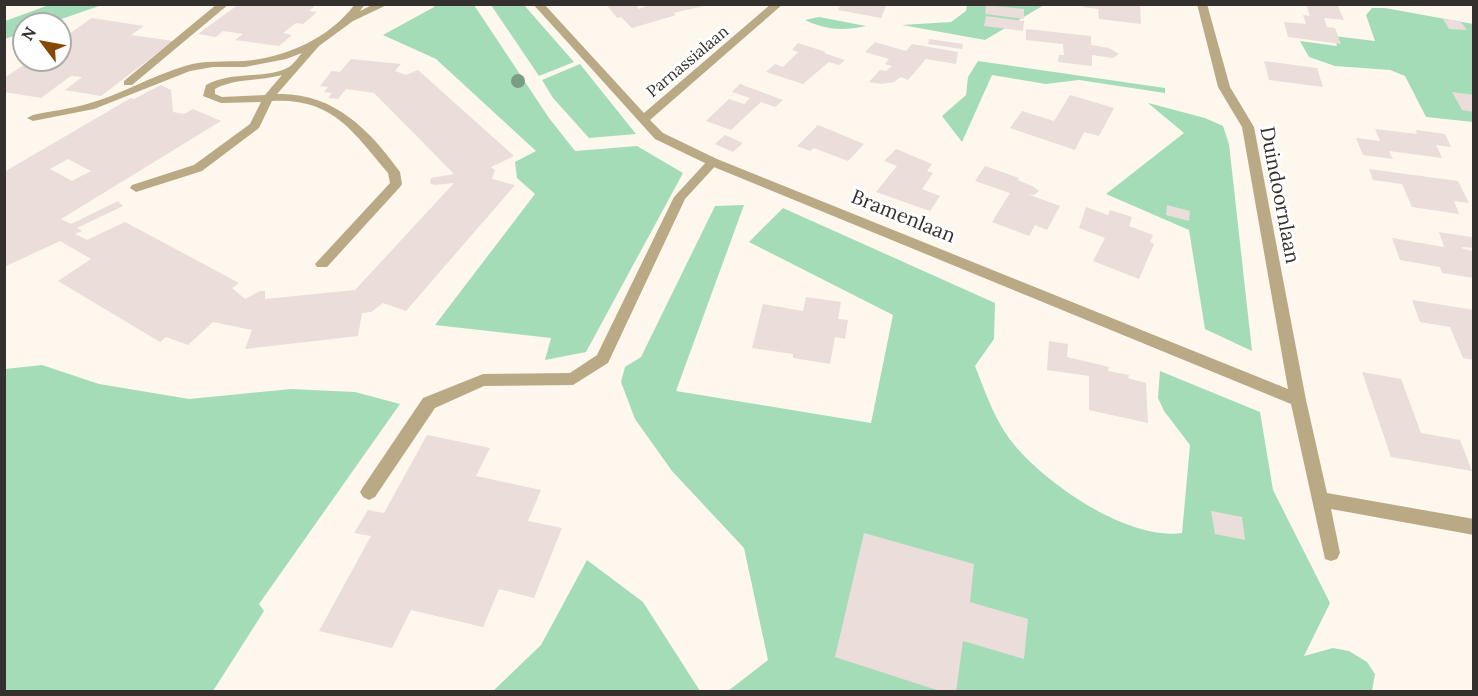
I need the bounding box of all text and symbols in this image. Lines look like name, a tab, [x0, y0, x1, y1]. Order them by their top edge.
north arrow	[12, 12, 72, 72]
street label: Parnassialaan	[643, 22, 733, 102]
text: N	[17, 23, 40, 44]
street label: Duindoornlaan	[1254, 124, 1304, 266]
street label: Bramenlaan	[847, 185, 959, 249]

